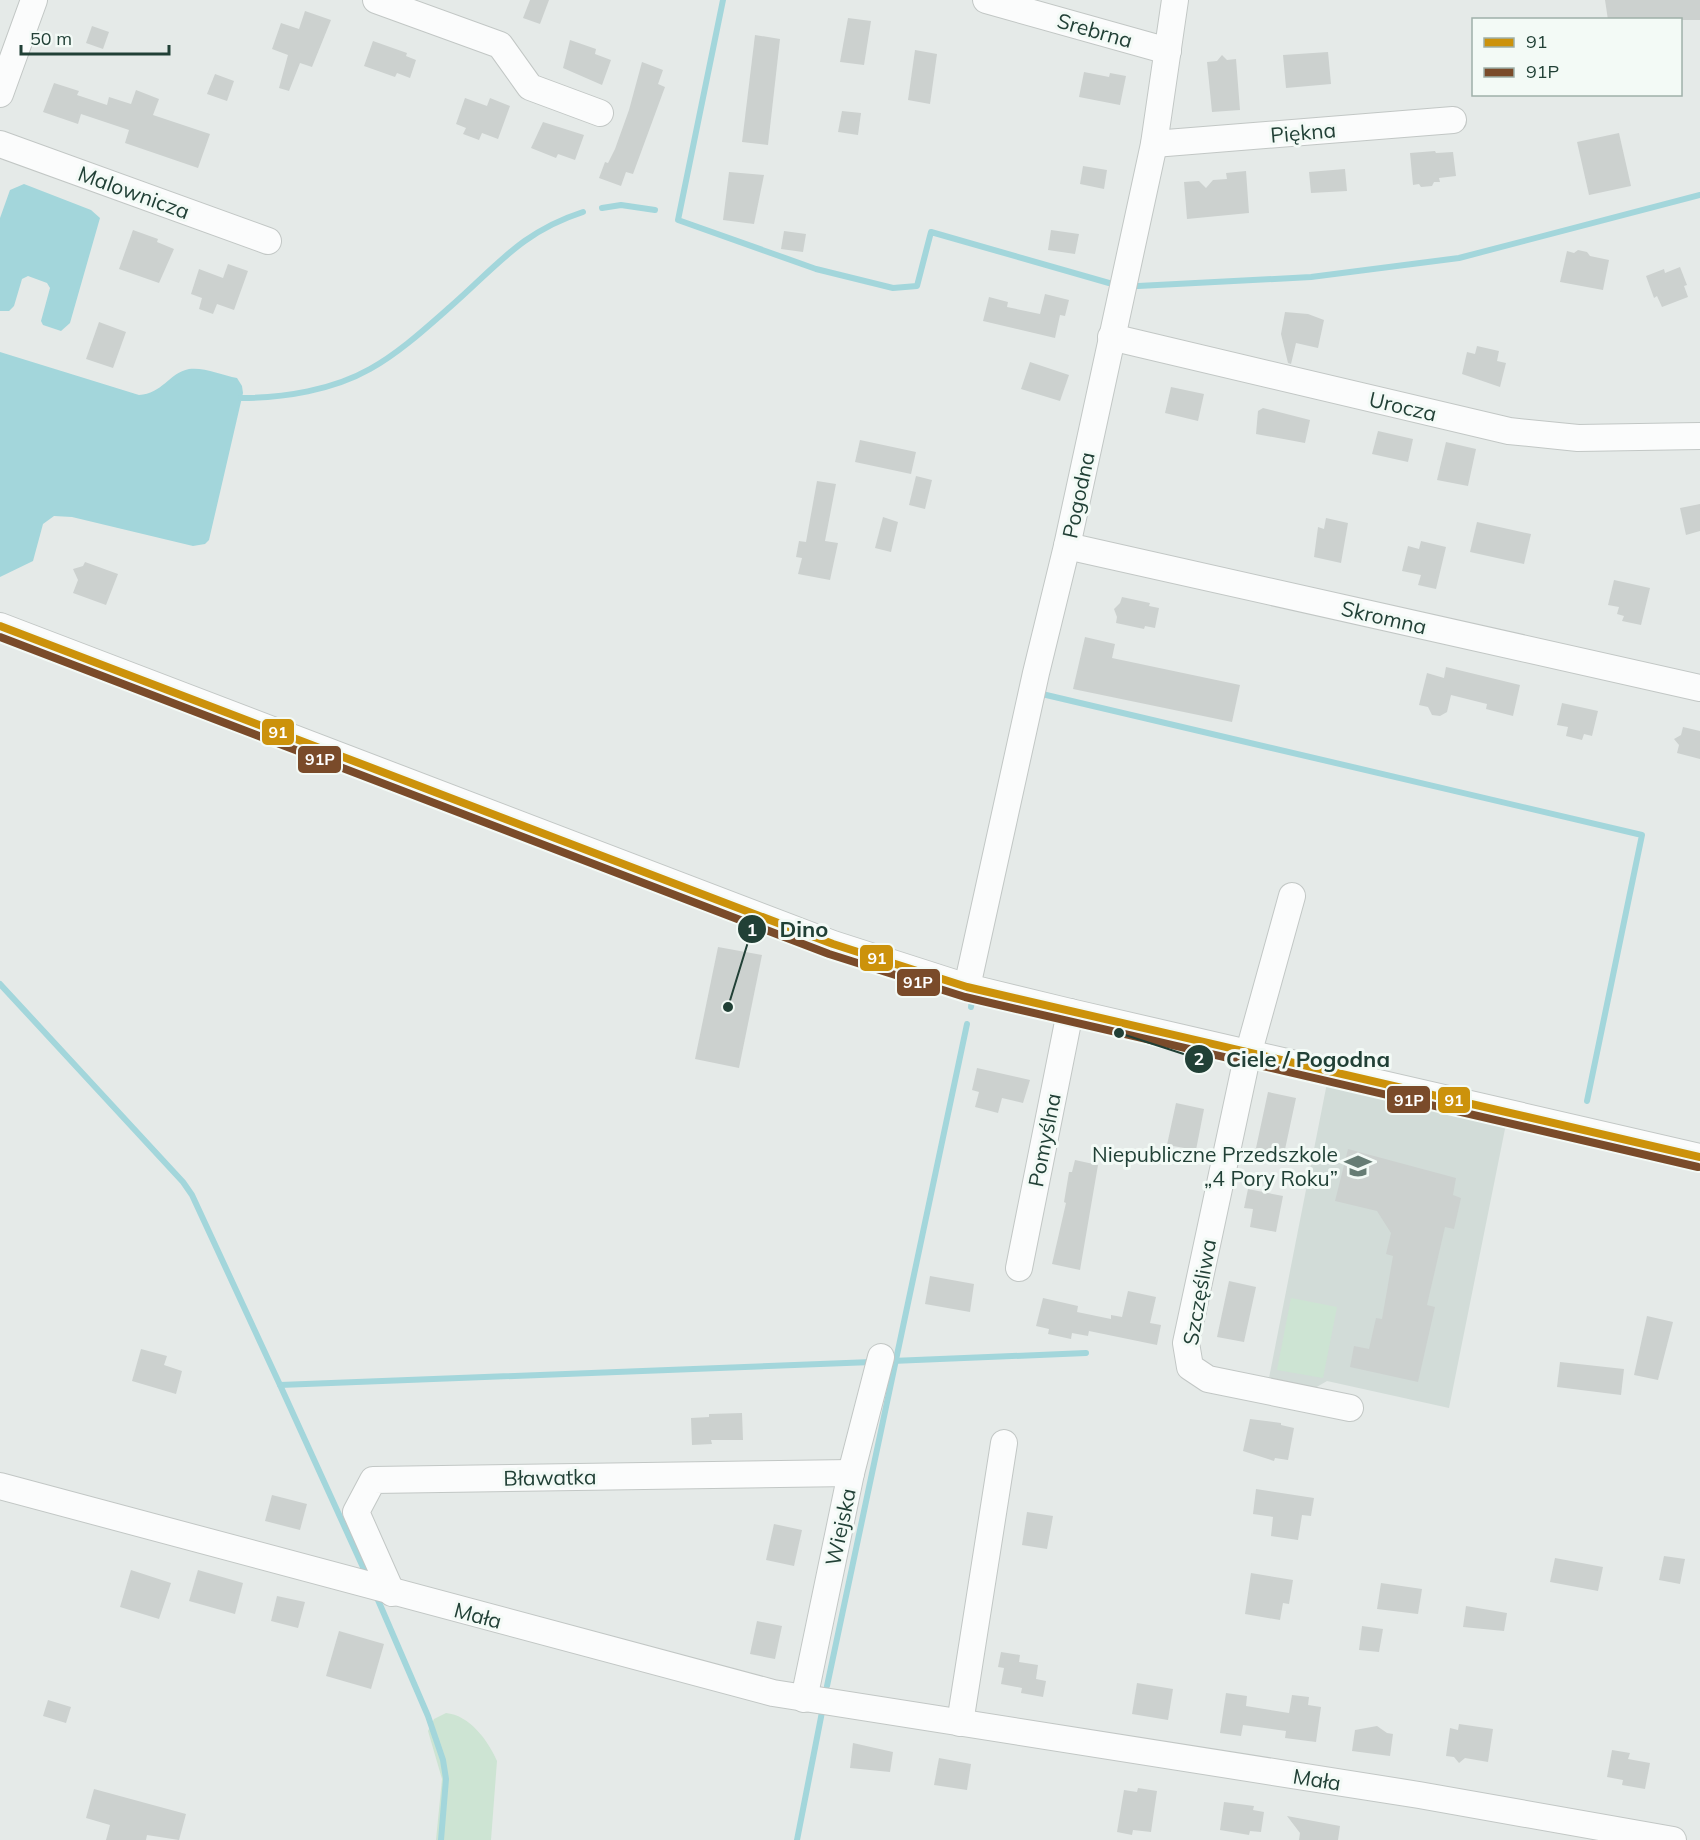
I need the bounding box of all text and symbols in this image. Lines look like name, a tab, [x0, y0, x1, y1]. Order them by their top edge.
street label: Srebrna	[1054, 7, 1136, 53]
scale bar	[21, 18, 170, 56]
legend	[1472, 18, 1682, 96]
text: 50 m	[30, 27, 72, 50]
text: 91	[1526, 30, 1548, 53]
text: 91P	[1526, 60, 1559, 83]
street label: Piękna	[1269, 116, 1337, 148]
street label: Malownicza	[75, 160, 193, 224]
street label: Urocza	[1367, 386, 1439, 426]
street label: Pogodna	[1056, 450, 1100, 540]
street label: Skromna	[1339, 595, 1429, 639]
line badge: 91	[261, 718, 295, 746]
text: 91	[268, 722, 288, 742]
line badge: 91P	[297, 745, 342, 774]
text: 91P	[305, 749, 335, 769]
callout: Dino	[737, 909, 840, 949]
text: Dino	[780, 915, 828, 943]
text: 1	[747, 918, 757, 941]
line badge: 91	[859, 944, 894, 972]
text: 91	[867, 948, 887, 968]
line badge: 91P	[896, 968, 941, 997]
text: 91P	[903, 972, 933, 992]
callout: Ciele / Pogodna	[1184, 1039, 1402, 1079]
text: Ciele / Pogodna	[1226, 1045, 1390, 1073]
text: 2	[1194, 1047, 1204, 1070]
line badge: 91P	[1386, 1085, 1431, 1114]
line badge: 91	[1437, 1086, 1471, 1114]
text: 91P	[1394, 1090, 1424, 1110]
text: 91	[1444, 1090, 1464, 1110]
street label: Pomyślna	[1022, 1091, 1066, 1189]
place label: Niepubliczne Przedszkole „4 Pory Roku”	[1092, 1141, 1338, 1191]
school or university icon: Niepubliczne Przedszkole „4 Pory Roku”	[1343, 1151, 1373, 1181]
street label: Szczęśliwa	[1177, 1237, 1221, 1347]
street label: Bławatka	[503, 1463, 597, 1491]
street label: Wiejska	[819, 1486, 861, 1568]
street label: Mała	[451, 1596, 505, 1634]
street label: Mała	[1291, 1762, 1343, 1796]

